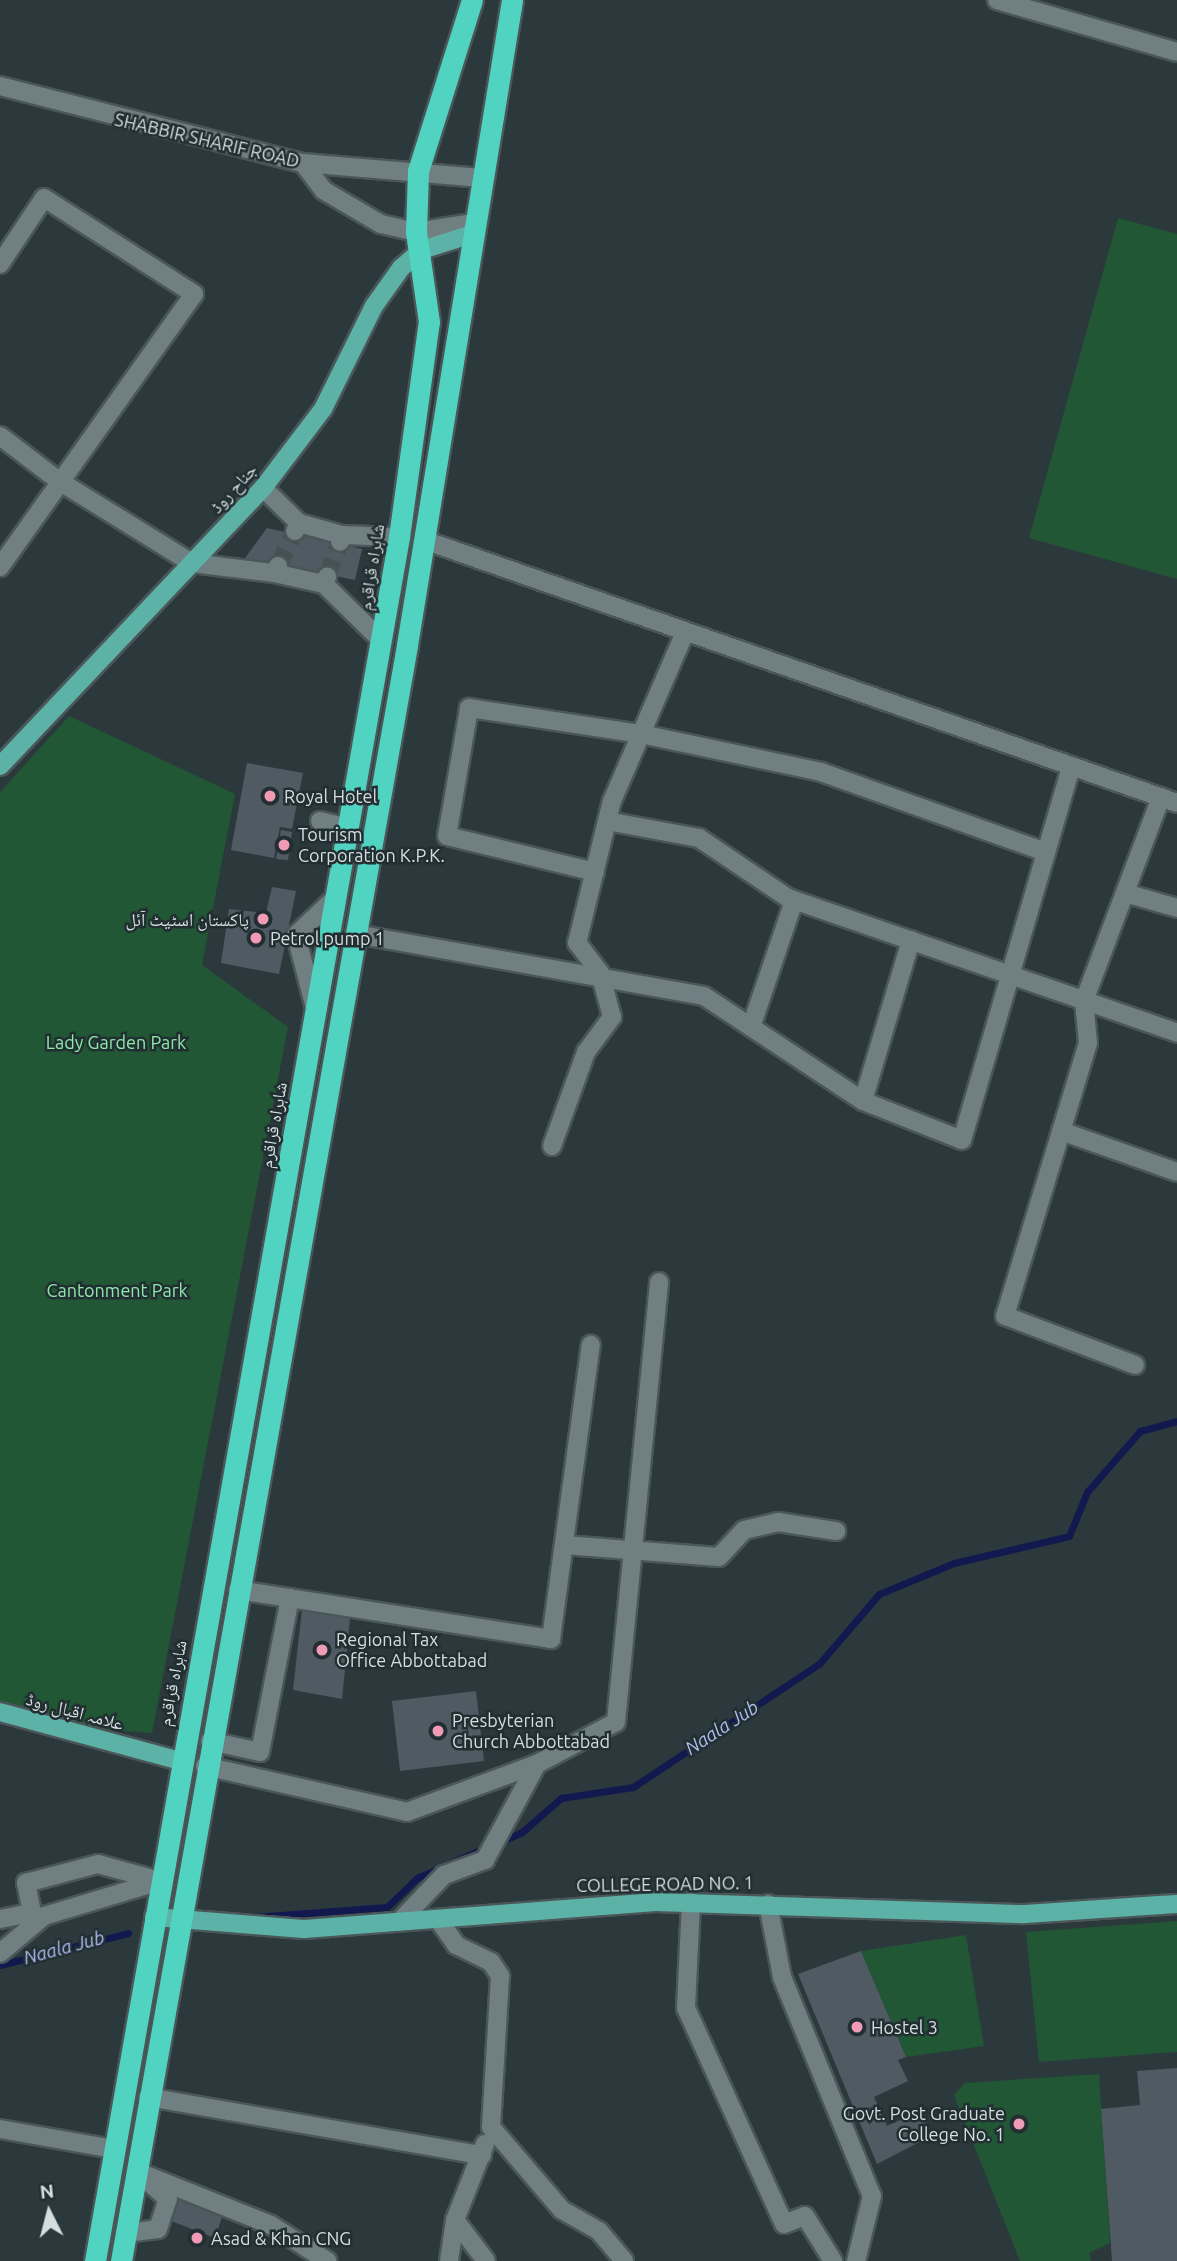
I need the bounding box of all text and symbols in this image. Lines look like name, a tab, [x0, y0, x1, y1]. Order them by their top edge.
street label: SHABBIR SHARIF ROAD	[112, 108, 302, 172]
street label: جناح روڈ	[205, 459, 261, 517]
street label: شاہراہ قراقرم	[354, 522, 388, 612]
place label: Royal Hotel	[284, 785, 377, 807]
marker: Royal Hotel	[262, 788, 278, 804]
place label: Tourism Corporation K.P.K.	[298, 824, 445, 866]
marker: Tourism Corporation K.P.K.	[276, 837, 292, 853]
place label: پاکستان اسٹیٹ آئل	[125, 908, 249, 930]
marker: پاکستان اسٹیٹ آئل	[255, 911, 271, 927]
place label: Petrol pump 1	[270, 927, 385, 949]
marker: Petrol pump 1	[248, 930, 264, 946]
park label: Lady Garden Park	[46, 1031, 186, 1053]
street label: شاہراہ قراقرم	[255, 1080, 291, 1170]
park label: Cantonment Park	[46, 1279, 188, 1301]
place label: Regional Tax Office Abbottabad	[336, 1629, 487, 1672]
street label: شاہراہ قراقرم	[153, 1638, 191, 1728]
marker: Regional Tax Office Abbottabad	[314, 1642, 330, 1658]
street label: علامہ اقبال روڈ	[24, 1688, 126, 1734]
water label: Naala Jub	[681, 1696, 763, 1760]
place label: Presbyterian Church Abbottabad	[452, 1710, 610, 1752]
marker: Presbyterian Church Abbottabad	[430, 1723, 446, 1739]
street label: COLLEGE ROAD NO. 1	[576, 1872, 754, 1896]
water label: Naala Jub	[21, 1926, 107, 1970]
place label: Hostel 3	[871, 2016, 938, 2038]
marker: Hostel 3	[849, 2019, 865, 2035]
place label: Govt. Post Graduate College No. 1	[843, 2103, 1005, 2146]
marker: Govt. Post Graduate College No. 1	[1011, 2116, 1027, 2132]
north arrow	[14, 2177, 84, 2247]
text: N	[39, 2179, 55, 2203]
place label: Asad & Khan CNG	[211, 2227, 351, 2249]
marker: Asad & Khan CNG	[189, 2230, 205, 2246]

